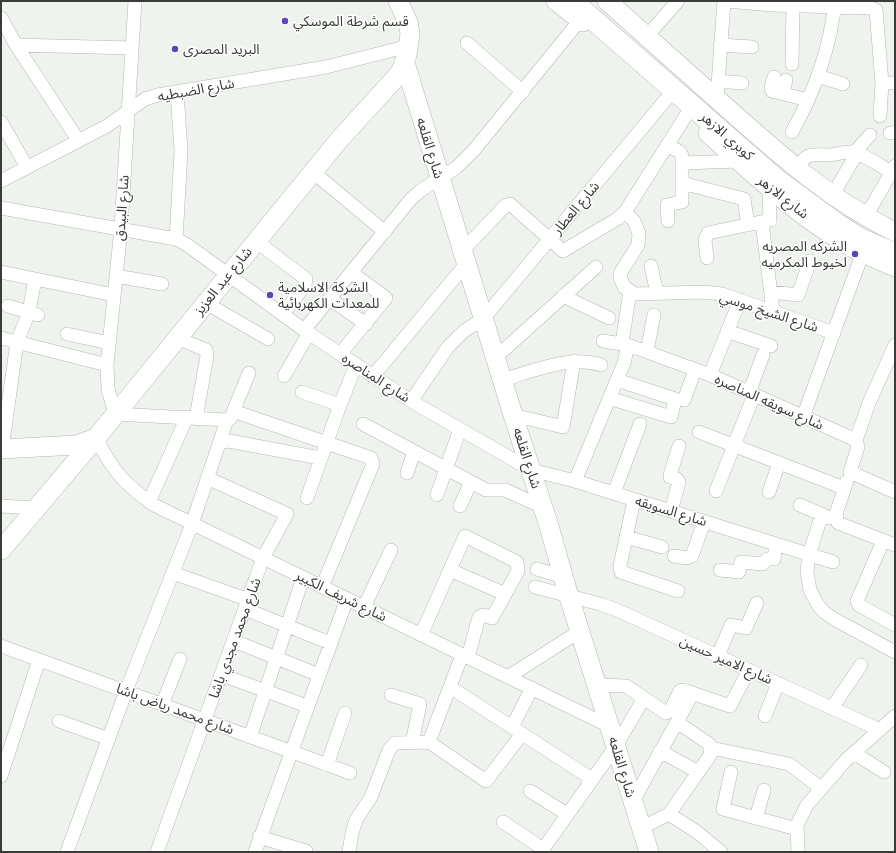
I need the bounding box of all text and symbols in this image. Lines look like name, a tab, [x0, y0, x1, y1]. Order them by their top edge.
place label: قسم شرطة الموسكي	[293, 13, 409, 29]
marker: قسم شرطة الموسكي	[280, 16, 290, 26]
place label: البريد المصرى	[183, 41, 260, 57]
marker: البريد المصرى	[170, 44, 180, 54]
street label: شارع الضبطيه	[156, 75, 236, 105]
street label: كوبري الازهر	[697, 108, 757, 164]
street label: شارع القلعه	[413, 115, 447, 181]
street label: شارع الازهر	[754, 172, 812, 222]
street label: شارع البيدق	[111, 174, 133, 242]
street label: شارع العطار	[549, 178, 603, 238]
place label: الشركه المصريه لخيوط المكرميه	[761, 238, 847, 270]
street label: شارع عبد العزيز	[190, 244, 256, 318]
marker: الشركه المصريه لخيوط المكرميه	[850, 249, 860, 259]
place label: الشركة الاسلامية للمعدات الكهربائية	[278, 279, 379, 312]
street label: شارع الشيخ موسي	[717, 288, 821, 336]
marker: الشركة الاسلامية للمعدات الكهربائية	[265, 290, 275, 300]
street label: شارع المناصره	[339, 350, 413, 406]
street label: شارع سويقه المناصره	[712, 370, 826, 434]
street label: شارع القلعه	[509, 425, 545, 491]
street label: شارع السويقه	[633, 492, 709, 530]
street label: شارع شريف الكبير	[292, 567, 390, 625]
street label: شارع محمد مجدي باشا	[205, 575, 265, 701]
street label: شارع الامير حسين	[677, 632, 775, 688]
street label: شارع محمد رياض باشا	[114, 680, 236, 738]
street label: شارع القلعه	[605, 734, 639, 800]

